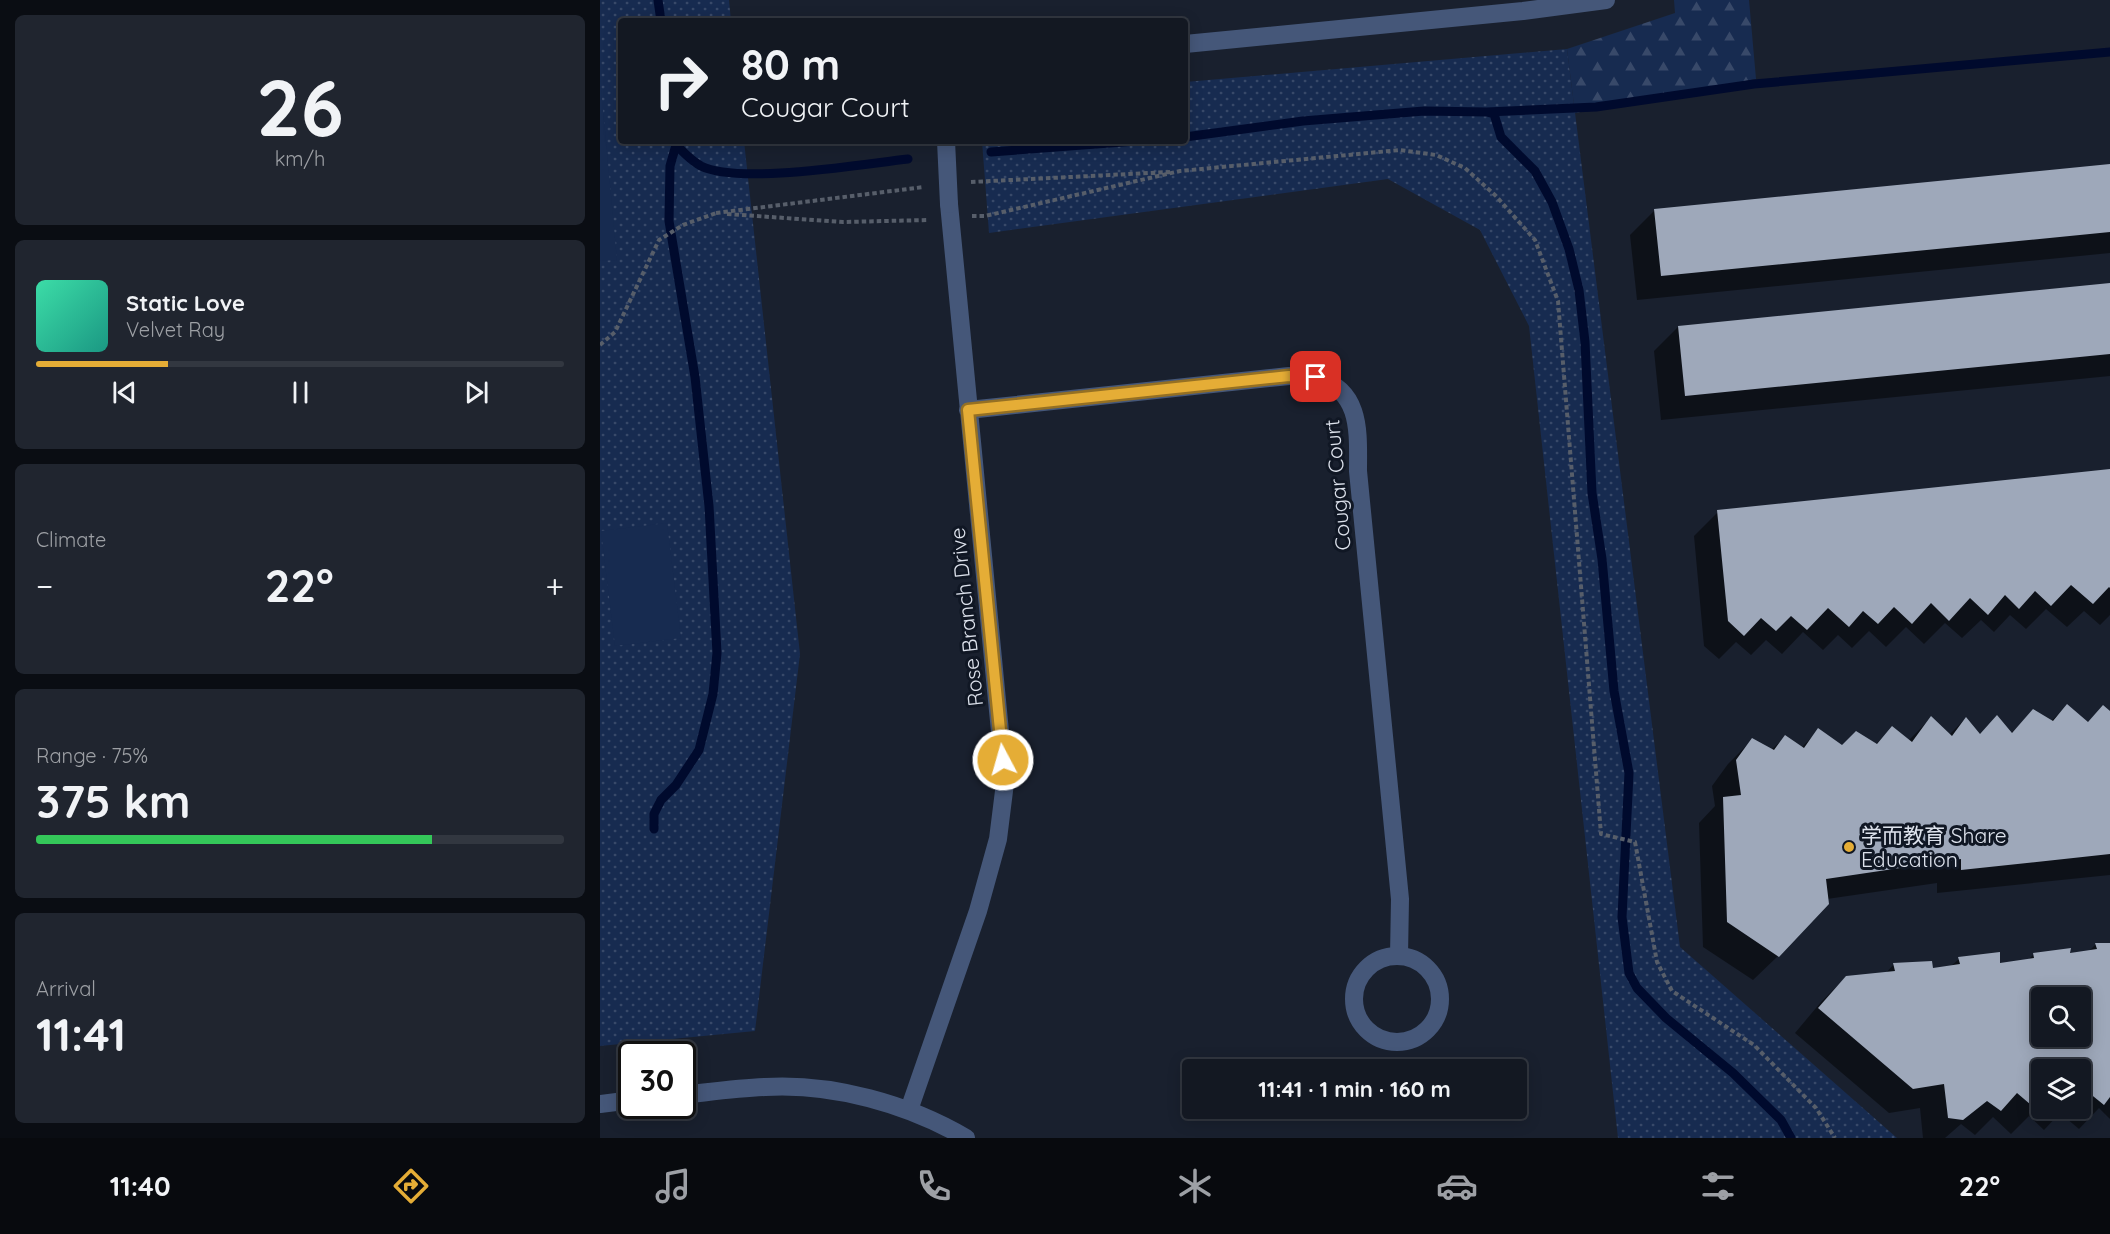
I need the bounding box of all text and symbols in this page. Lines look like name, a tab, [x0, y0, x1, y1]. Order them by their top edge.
text: 80 m	[741, 38, 840, 91]
icon: right	[642, 42, 720, 120]
text: 26	[256, 58, 344, 156]
text: Cougar Court	[741, 90, 910, 124]
text: km/h	[275, 146, 325, 171]
text: Static Love	[126, 289, 245, 317]
text: Velvet Ray	[126, 317, 225, 342]
pin	[1290, 351, 1341, 402]
icon: arrive	[1299, 360, 1332, 393]
icon: previous	[108, 376, 141, 409]
icon: pause	[284, 376, 317, 409]
icon: next	[460, 376, 493, 409]
street label: Cougar Court	[1318, 418, 1356, 552]
street label: Rose Branch Drive	[944, 526, 988, 708]
text: Climate	[36, 527, 106, 552]
text: 22°	[265, 557, 334, 613]
text: −	[36, 565, 53, 606]
text: +	[545, 565, 564, 606]
position arrow	[971, 728, 1035, 792]
text: Range · 75%	[36, 743, 148, 768]
text: 375 km	[36, 773, 191, 829]
place label: 学而教育 Share Education	[1861, 822, 2007, 872]
marker: 学而教育 Share Education	[1842, 840, 1856, 854]
text: Arrival	[36, 976, 96, 1001]
map controls	[2031, 987, 2091, 1119]
button: search	[2031, 987, 2091, 1047]
text: 11:41	[36, 1006, 126, 1062]
speed limit sign: 30	[618, 1041, 696, 1119]
button: layers	[2031, 1059, 2091, 1119]
text: 11:41 · 1 min · 160 m	[1258, 1075, 1451, 1103]
icon: directions	[390, 1165, 432, 1207]
icon: music	[652, 1165, 694, 1207]
icon: phone	[913, 1165, 955, 1207]
icon: climate	[1174, 1165, 1216, 1207]
icon: car	[1436, 1165, 1478, 1207]
icon: filters	[1697, 1165, 1739, 1207]
text: 11:40	[110, 1169, 171, 1203]
text: 22°	[1959, 1169, 2000, 1203]

